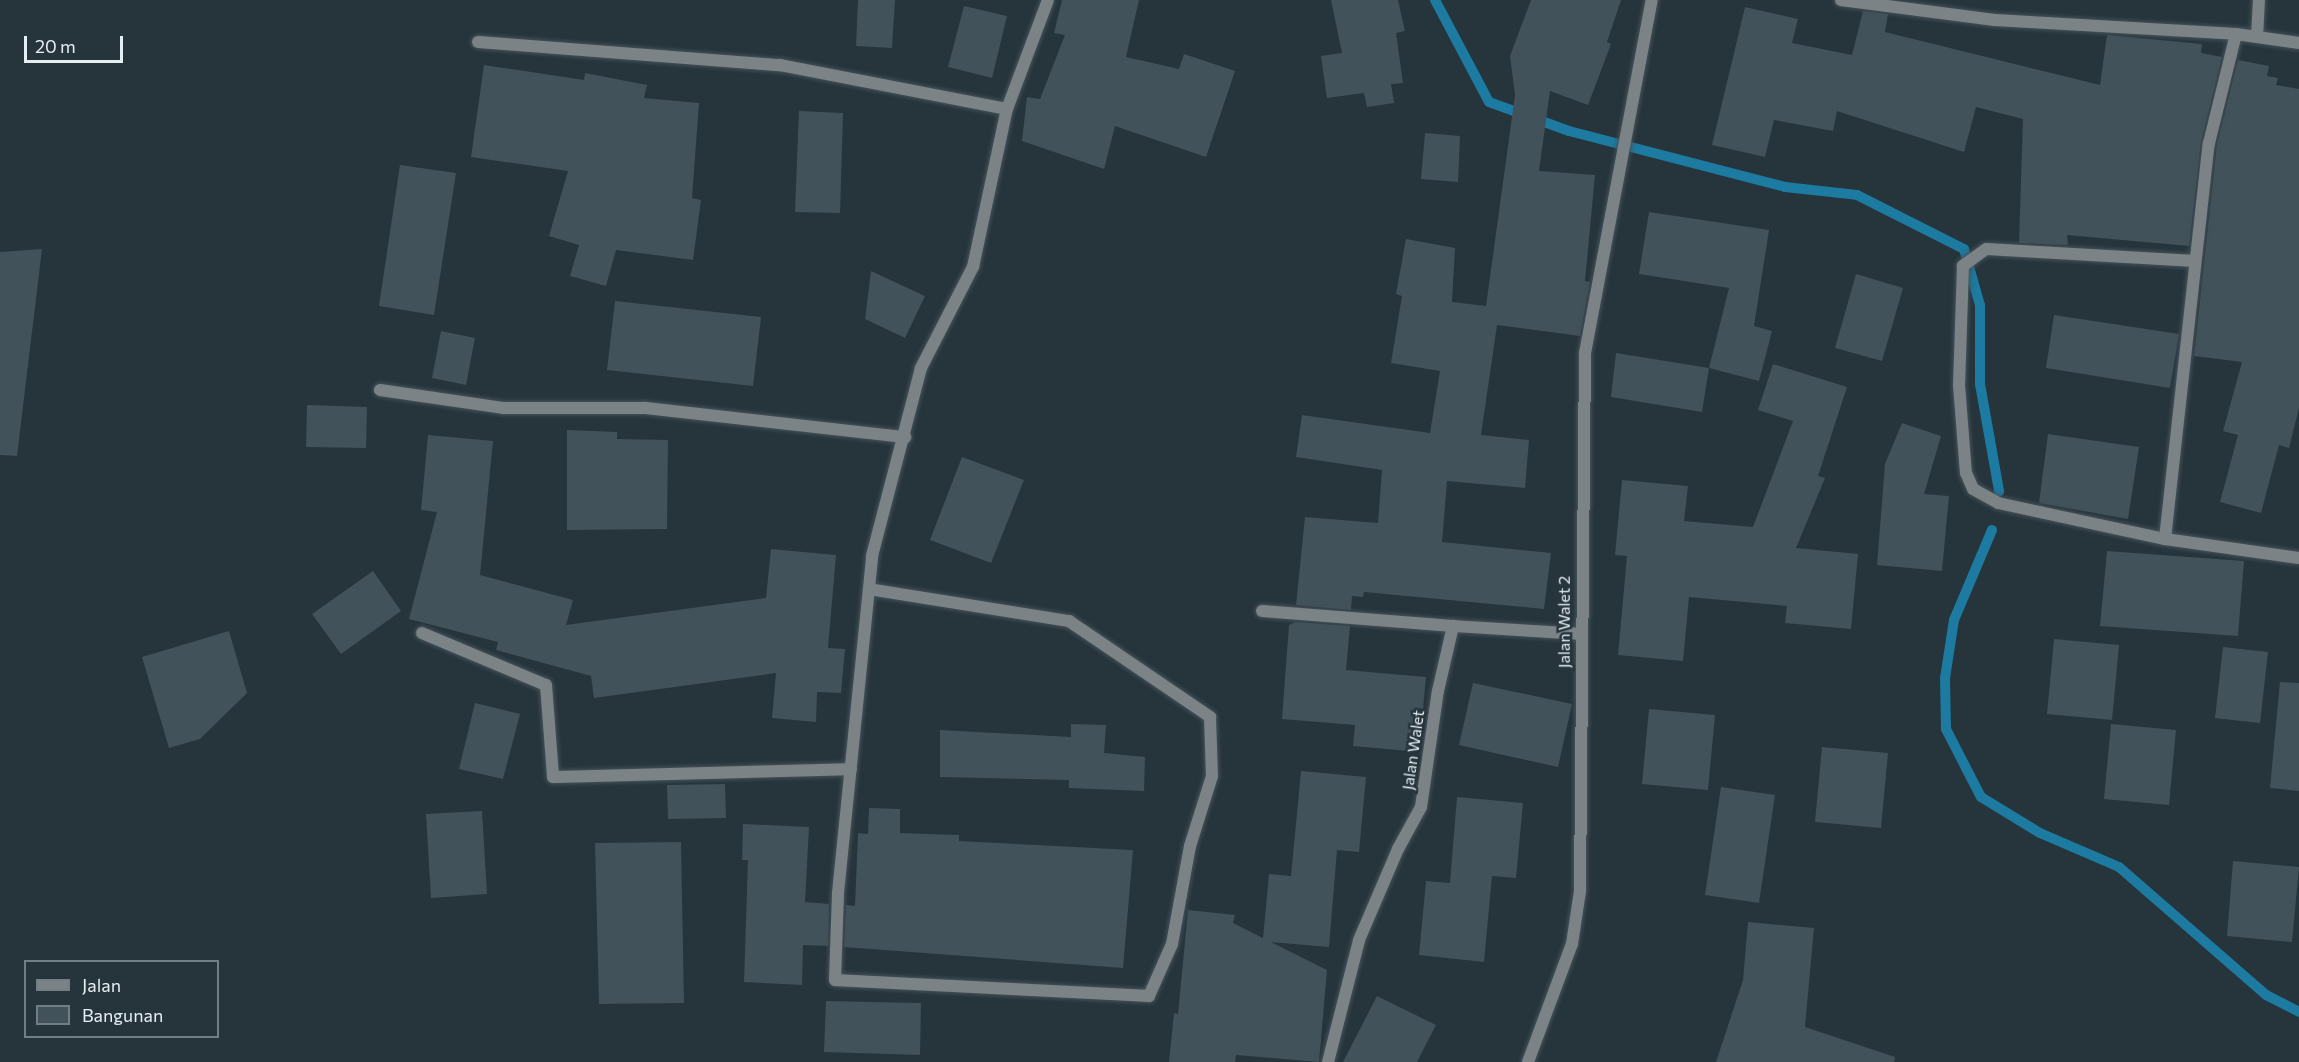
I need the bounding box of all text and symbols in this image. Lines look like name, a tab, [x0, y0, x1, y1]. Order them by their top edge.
scale bar	[27, 24, 126, 62]
text: 20 m	[35, 35, 76, 57]
street label: Jalan Walet 2	[1554, 576, 1574, 668]
street label: Jalan Walet	[1398, 709, 1428, 791]
legend	[24, 960, 219, 1038]
text: Jalan	[82, 974, 121, 996]
text: Bangunan	[82, 1004, 163, 1026]

